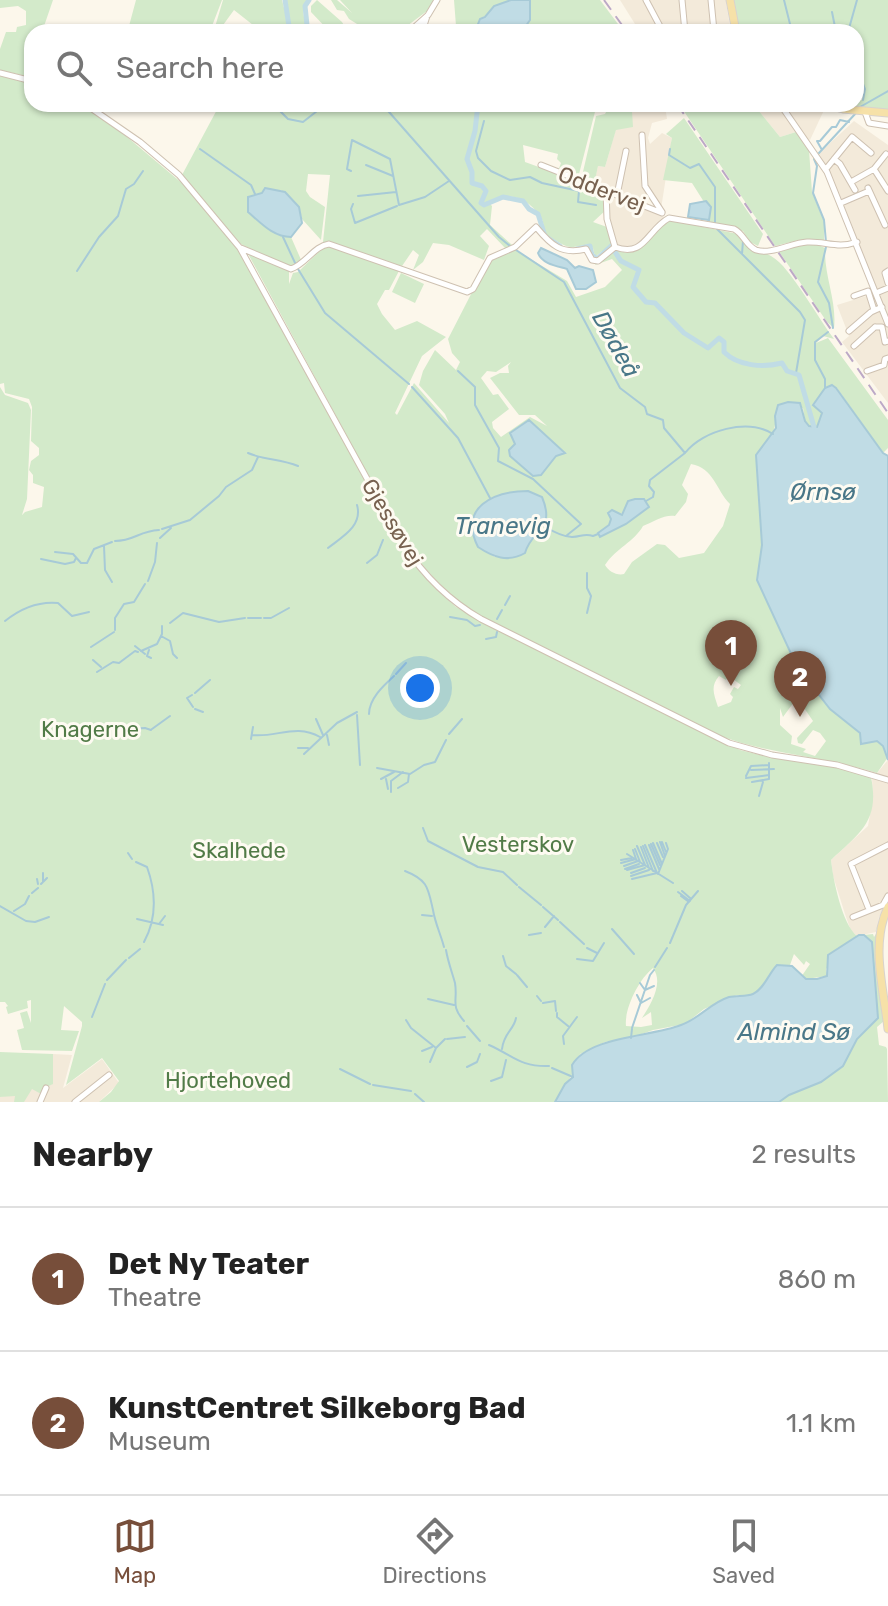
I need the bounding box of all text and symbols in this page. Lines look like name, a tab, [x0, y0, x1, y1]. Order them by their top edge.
search box	[24, 24, 864, 112]
icon: search	[52, 46, 96, 90]
text: Search here	[116, 50, 284, 86]
street label: Oddervej	[554, 160, 649, 218]
water label: Dødeå	[586, 306, 646, 382]
street label: Gjessøvej	[356, 474, 429, 571]
water label: Ørnsø	[790, 478, 856, 506]
water label: Tranevig	[455, 512, 551, 540]
pin: 1	[705, 620, 757, 686]
pin: 2	[774, 651, 826, 717]
your location	[400, 668, 440, 708]
park label: Knagerne	[41, 716, 139, 743]
park label: Vesterskov	[462, 831, 574, 858]
park label: Skalhede	[192, 837, 286, 864]
water label: Almind Sø	[736, 1018, 851, 1046]
park label: Hjortehoved	[165, 1067, 291, 1094]
text: Nearby	[32, 1134, 153, 1175]
text: 2 results	[752, 1139, 856, 1170]
text: Det Ny Teater	[108, 1246, 309, 1282]
text: 1	[52, 1264, 64, 1295]
text: 860 m	[778, 1264, 856, 1295]
text: Theatre	[108, 1282, 202, 1313]
text: KunstCentret Silkeborg Bad	[108, 1390, 526, 1426]
text: 2	[50, 1408, 66, 1439]
text: 1.1 km	[786, 1408, 856, 1439]
text: Museum	[108, 1426, 211, 1457]
tab: Map	[113, 1514, 157, 1589]
tab: Directions	[382, 1514, 487, 1589]
tab: Saved	[712, 1514, 775, 1589]

